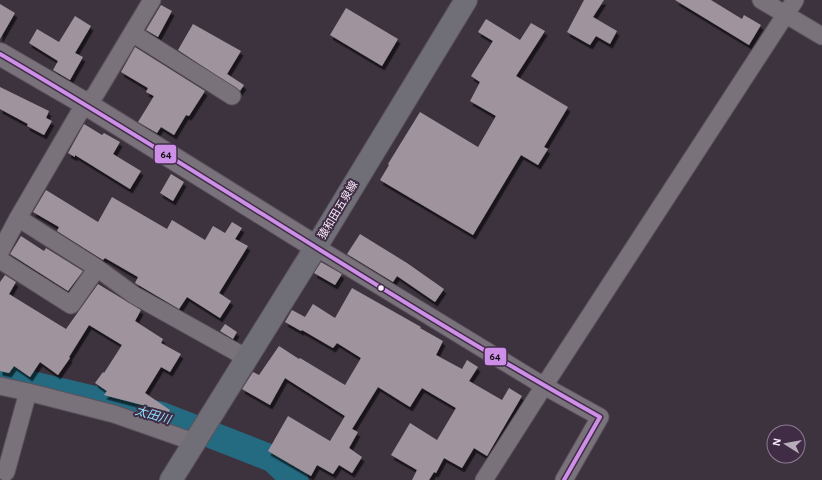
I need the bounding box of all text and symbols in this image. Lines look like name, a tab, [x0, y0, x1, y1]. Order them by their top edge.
line badge: 64	[154, 144, 177, 164]
text: 64	[161, 149, 172, 160]
street label: 猿和田五泉線	[315, 178, 360, 241]
unlabelled marker	[376, 283, 386, 293]
line badge: 64	[484, 347, 507, 366]
text: 64	[490, 351, 501, 362]
water label: 太田川	[134, 403, 174, 426]
north arrow	[766, 424, 806, 464]
text: N	[771, 437, 783, 447]

